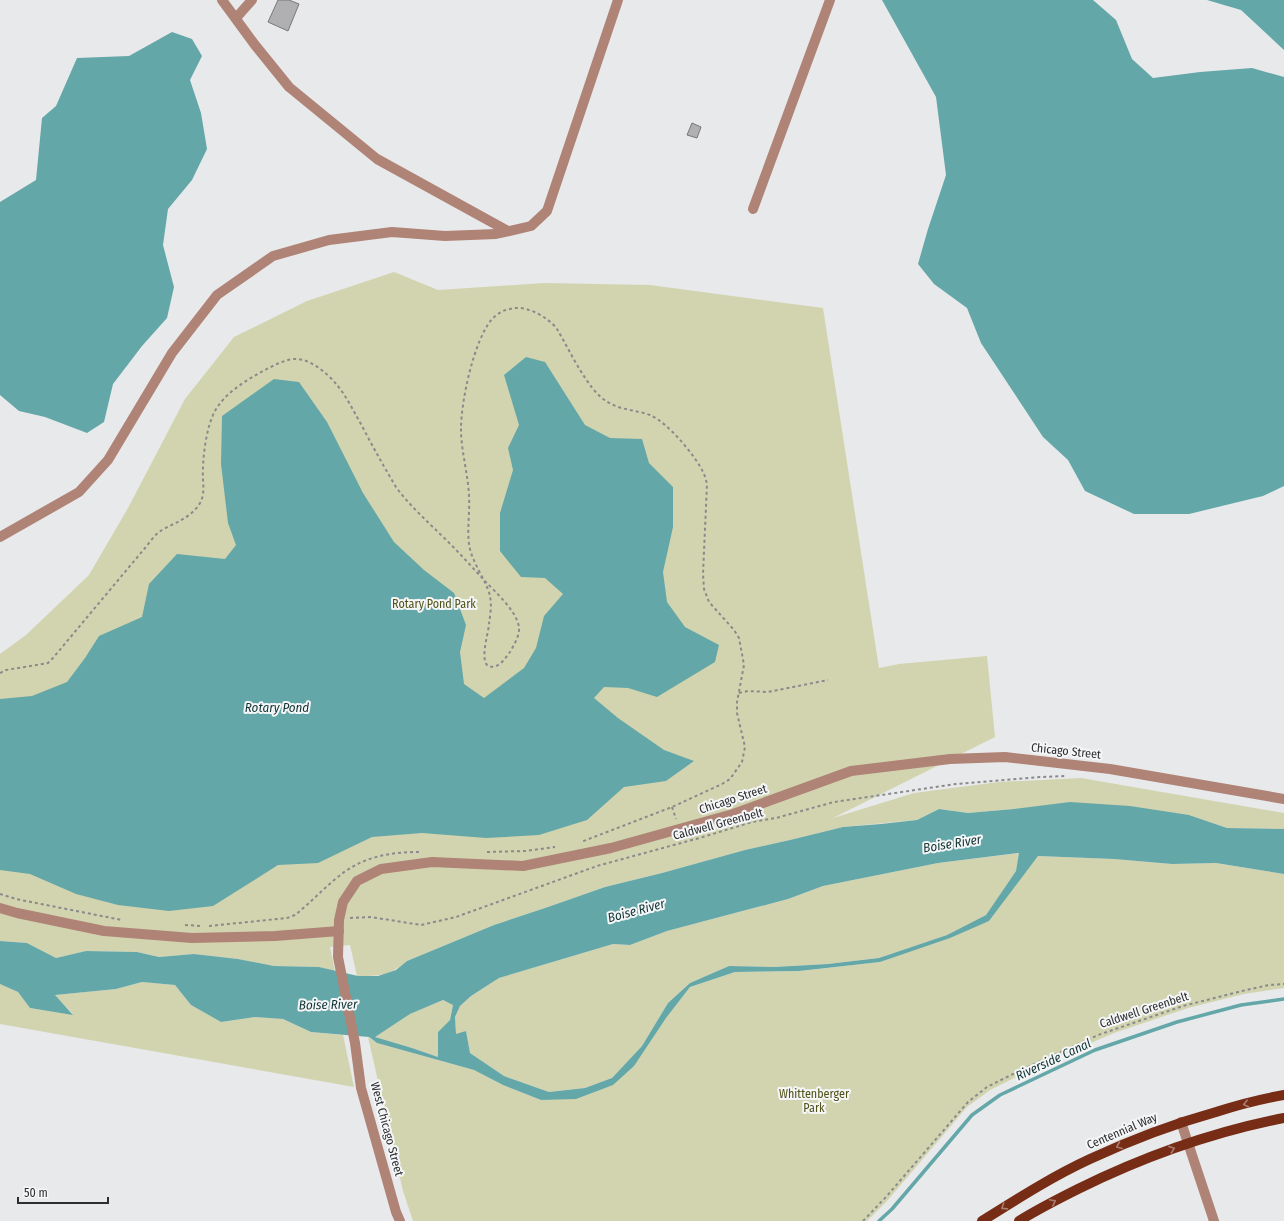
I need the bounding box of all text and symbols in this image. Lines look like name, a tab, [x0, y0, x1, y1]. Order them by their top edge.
park label: Rotary Pond Park	[392, 597, 476, 611]
water label: Rotary Pond	[245, 700, 309, 715]
street label: Chicago Street	[1030, 740, 1102, 762]
street label: Chicago Street	[697, 781, 769, 817]
street label: Caldwell Greenbelt	[671, 805, 765, 843]
water label: Boise River	[922, 831, 983, 855]
water label: Boise River	[606, 896, 667, 925]
street label: Caldwell Greenbelt	[1098, 989, 1190, 1031]
water label: Boise River	[299, 996, 358, 1013]
water label: Riverside Canal	[1013, 1035, 1094, 1083]
street label: West Chicago Street	[368, 1080, 406, 1178]
park label: Whittenberger Park	[779, 1087, 850, 1115]
one-way arrow	[1243, 1099, 1249, 1107]
street label: Centennial Way	[1085, 1110, 1160, 1152]
one-way arrow	[1116, 1141, 1123, 1149]
one-way arrow	[1168, 1145, 1175, 1154]
scale bar	[18, 1179, 108, 1205]
text: 50 m	[24, 1186, 48, 1200]
one-way arrow	[1049, 1199, 1056, 1206]
one-way arrow	[1001, 1202, 1008, 1210]

